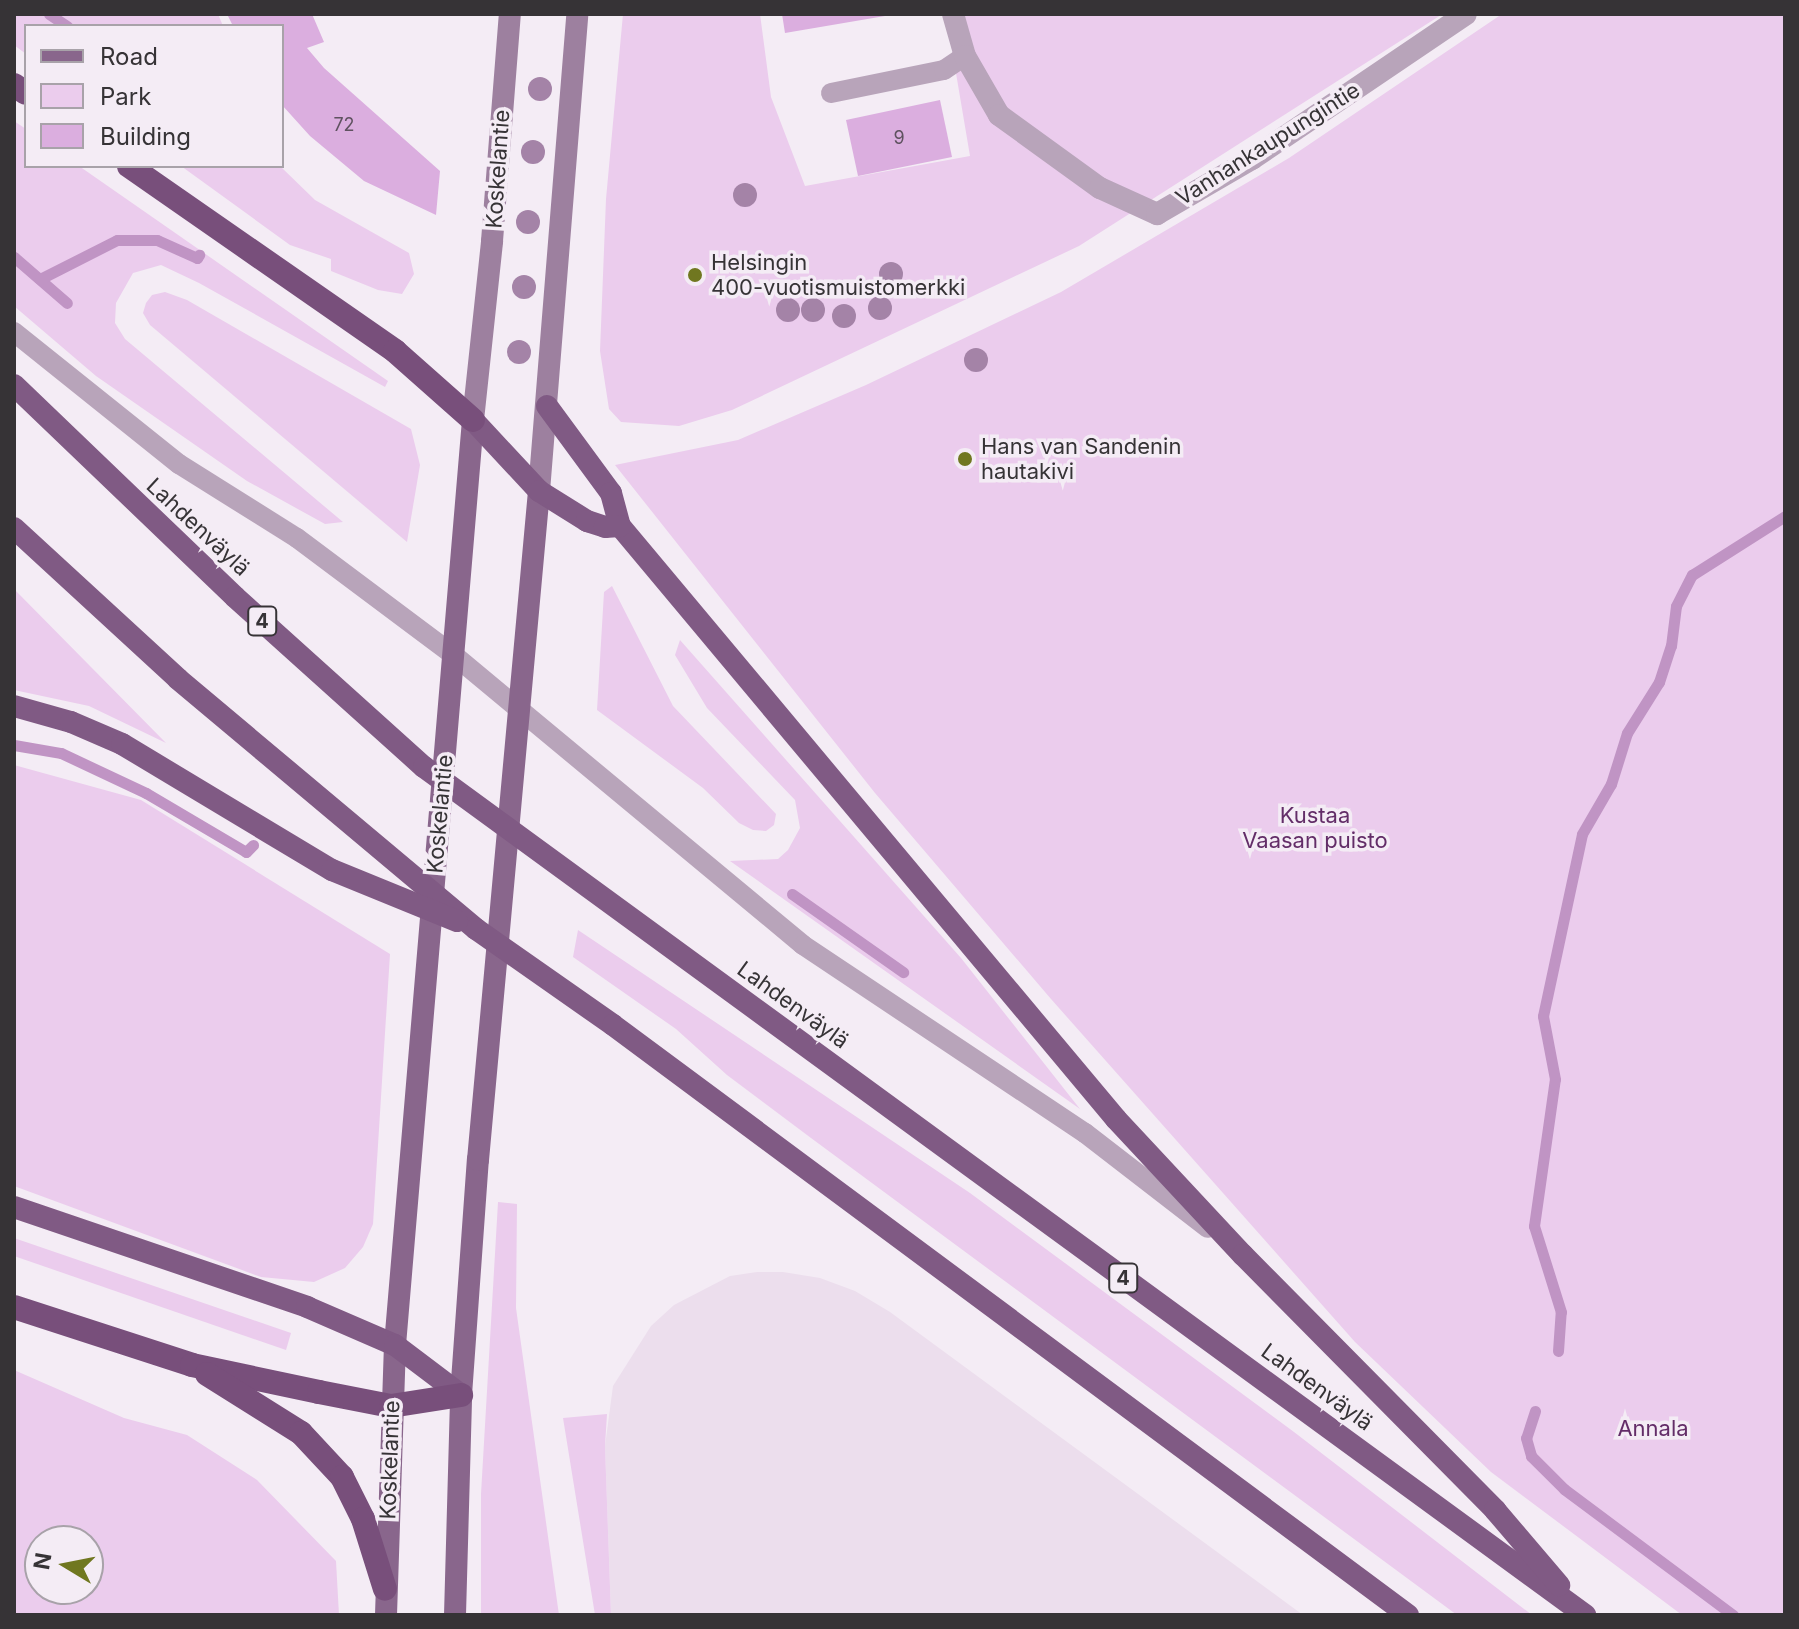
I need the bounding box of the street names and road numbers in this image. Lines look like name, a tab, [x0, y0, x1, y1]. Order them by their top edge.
street label: Vanhankaupungintie	[1171, 77, 1365, 211]
street label: Koskelantie	[481, 109, 515, 229]
street label: Lahdenväylä	[141, 473, 255, 581]
road number: 4	[246, 605, 278, 637]
street label: Koskelantie	[422, 754, 458, 874]
street label: Lahdenväylä	[732, 956, 854, 1054]
road number: 4	[1107, 1262, 1139, 1294]
street label: Lahdenväylä	[1256, 1338, 1378, 1436]
street label: Koskelantie	[375, 1400, 405, 1520]

